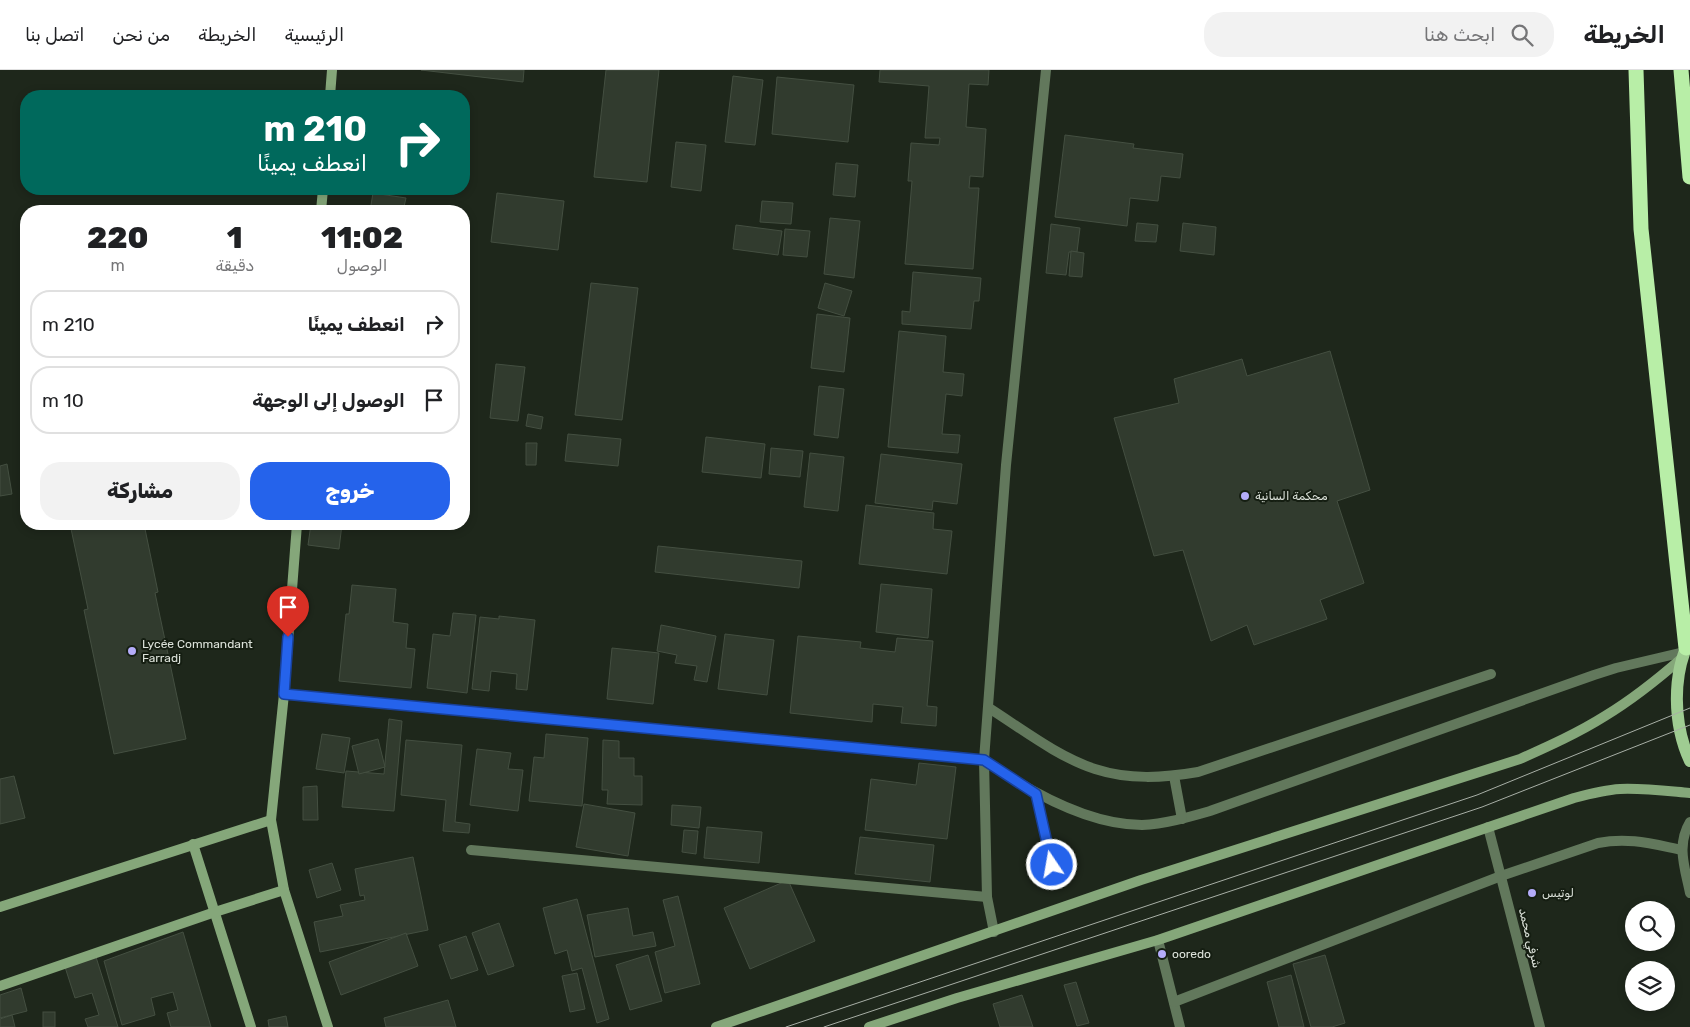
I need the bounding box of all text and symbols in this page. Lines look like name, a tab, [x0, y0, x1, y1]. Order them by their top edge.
search box	[1204, 12, 1554, 57]
icon: search	[1508, 21, 1536, 49]
text: الخريطة	[1584, 21, 1665, 49]
text: ابحث هنا	[1424, 23, 1496, 46]
text: اتصل بنا	[25, 24, 84, 46]
text: من نحن	[112, 24, 170, 46]
text: الخريطة	[198, 24, 256, 46]
text: الرئيسية	[284, 24, 344, 46]
text: 210 m	[264, 108, 367, 150]
icon: right	[385, 110, 450, 175]
text: انعطف يمينًا	[257, 150, 367, 177]
text: 220	[87, 220, 149, 256]
text: 1	[227, 220, 243, 256]
text: 11:02	[321, 220, 403, 256]
text: m	[111, 256, 125, 275]
text: دقيقة	[215, 256, 254, 275]
text: الوصول	[337, 256, 387, 275]
icon: right	[420, 310, 448, 338]
text: 210 m	[42, 313, 95, 336]
text: انعطف يمينًا	[308, 313, 405, 336]
icon: arrive	[420, 386, 448, 414]
text: 10 m	[42, 389, 84, 412]
text: الوصول إلى الوجهة	[252, 389, 405, 412]
button: مشاركة	[40, 462, 240, 520]
button: خروج	[250, 462, 450, 520]
place label: محكمة السانية	[1255, 489, 1328, 503]
marker: محكمة السانية	[1239, 490, 1251, 502]
pin	[267, 586, 309, 637]
icon: arrive	[274, 593, 302, 621]
place label: Lycée Commandant Farradj	[142, 637, 253, 665]
marker: Lycée Commandant Farradj	[126, 645, 138, 657]
position arrow	[1025, 838, 1077, 890]
place label: لوتيس	[1542, 886, 1574, 901]
marker: لوتيس	[1526, 887, 1538, 899]
map controls	[1625, 901, 1675, 1011]
button: search	[1625, 901, 1675, 951]
street label: شرفي محمد	[1514, 907, 1544, 970]
place label: ooredo	[1172, 947, 1211, 961]
marker: ooredo	[1156, 948, 1168, 960]
button: layers	[1625, 961, 1675, 1011]

